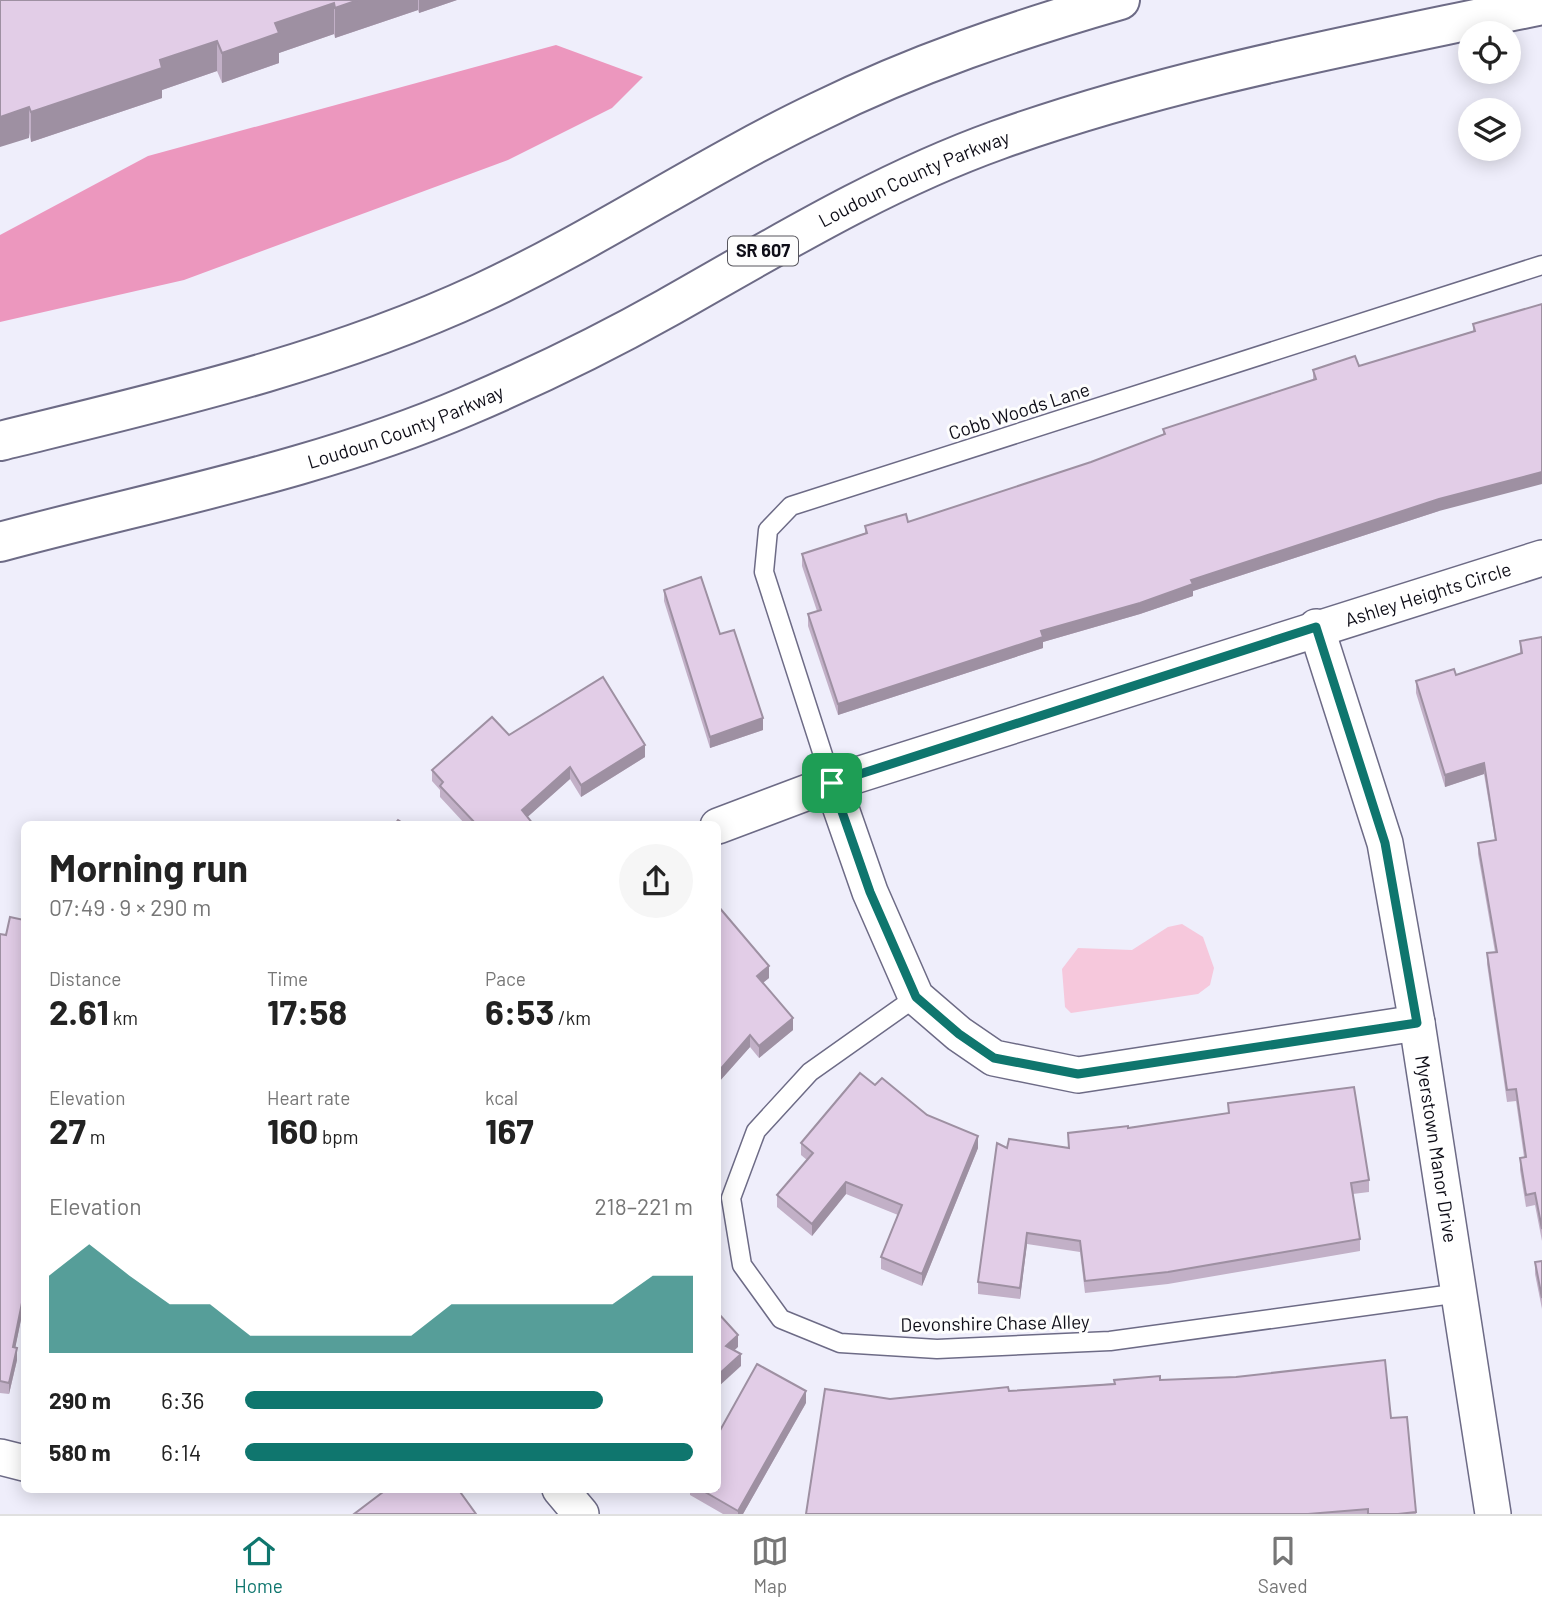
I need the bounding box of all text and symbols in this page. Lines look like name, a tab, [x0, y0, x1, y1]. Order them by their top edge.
map controls	[1458, 21, 1521, 161]
button: locate	[1458, 21, 1521, 84]
button: layers	[1458, 98, 1521, 161]
street label: Loudoun County Parkway	[814, 125, 1013, 231]
road number: SR 607	[728, 236, 798, 265]
street label: Cobb Woods Lane	[945, 377, 1092, 444]
street label: Loudoun County Parkway	[305, 379, 507, 473]
street label: Ashley Heights Circle	[1342, 557, 1514, 631]
pin	[802, 753, 862, 813]
icon: arrive	[813, 764, 851, 802]
text: Morning run	[49, 844, 248, 890]
button: share	[619, 844, 693, 918]
text: 07:49 · 9 × 290 m	[49, 893, 211, 921]
text: Distance	[49, 967, 121, 990]
text: Time	[267, 967, 308, 990]
text: Pace	[485, 967, 526, 990]
text: 2.61	[49, 990, 109, 1032]
text: 17:58	[267, 990, 347, 1032]
text: 6:53	[485, 990, 554, 1032]
text: km	[109, 1006, 138, 1029]
text: /km	[554, 1006, 591, 1029]
street label: Myerstown Manor Drive	[1411, 1053, 1463, 1244]
text: Elevation	[49, 1086, 126, 1109]
text: Heart rate	[267, 1086, 350, 1109]
text: kcal	[485, 1086, 518, 1109]
text: 27	[49, 1109, 86, 1151]
text: 160	[267, 1109, 318, 1151]
text: 167	[485, 1109, 534, 1151]
text: m	[86, 1125, 105, 1148]
text: bpm	[318, 1125, 359, 1148]
text: Elevation	[49, 1192, 142, 1220]
text: 218–221 m	[595, 1192, 693, 1220]
street label: Devonshire Chase Alley	[900, 1309, 1090, 1336]
text: 290 m	[49, 1386, 111, 1414]
text: 6:36	[161, 1386, 204, 1414]
text: 580 m	[49, 1438, 111, 1466]
text: 6:14	[161, 1438, 201, 1466]
tab: Home	[234, 1532, 283, 1597]
tab: Map	[751, 1532, 789, 1597]
tab: Saved	[1258, 1532, 1308, 1597]

